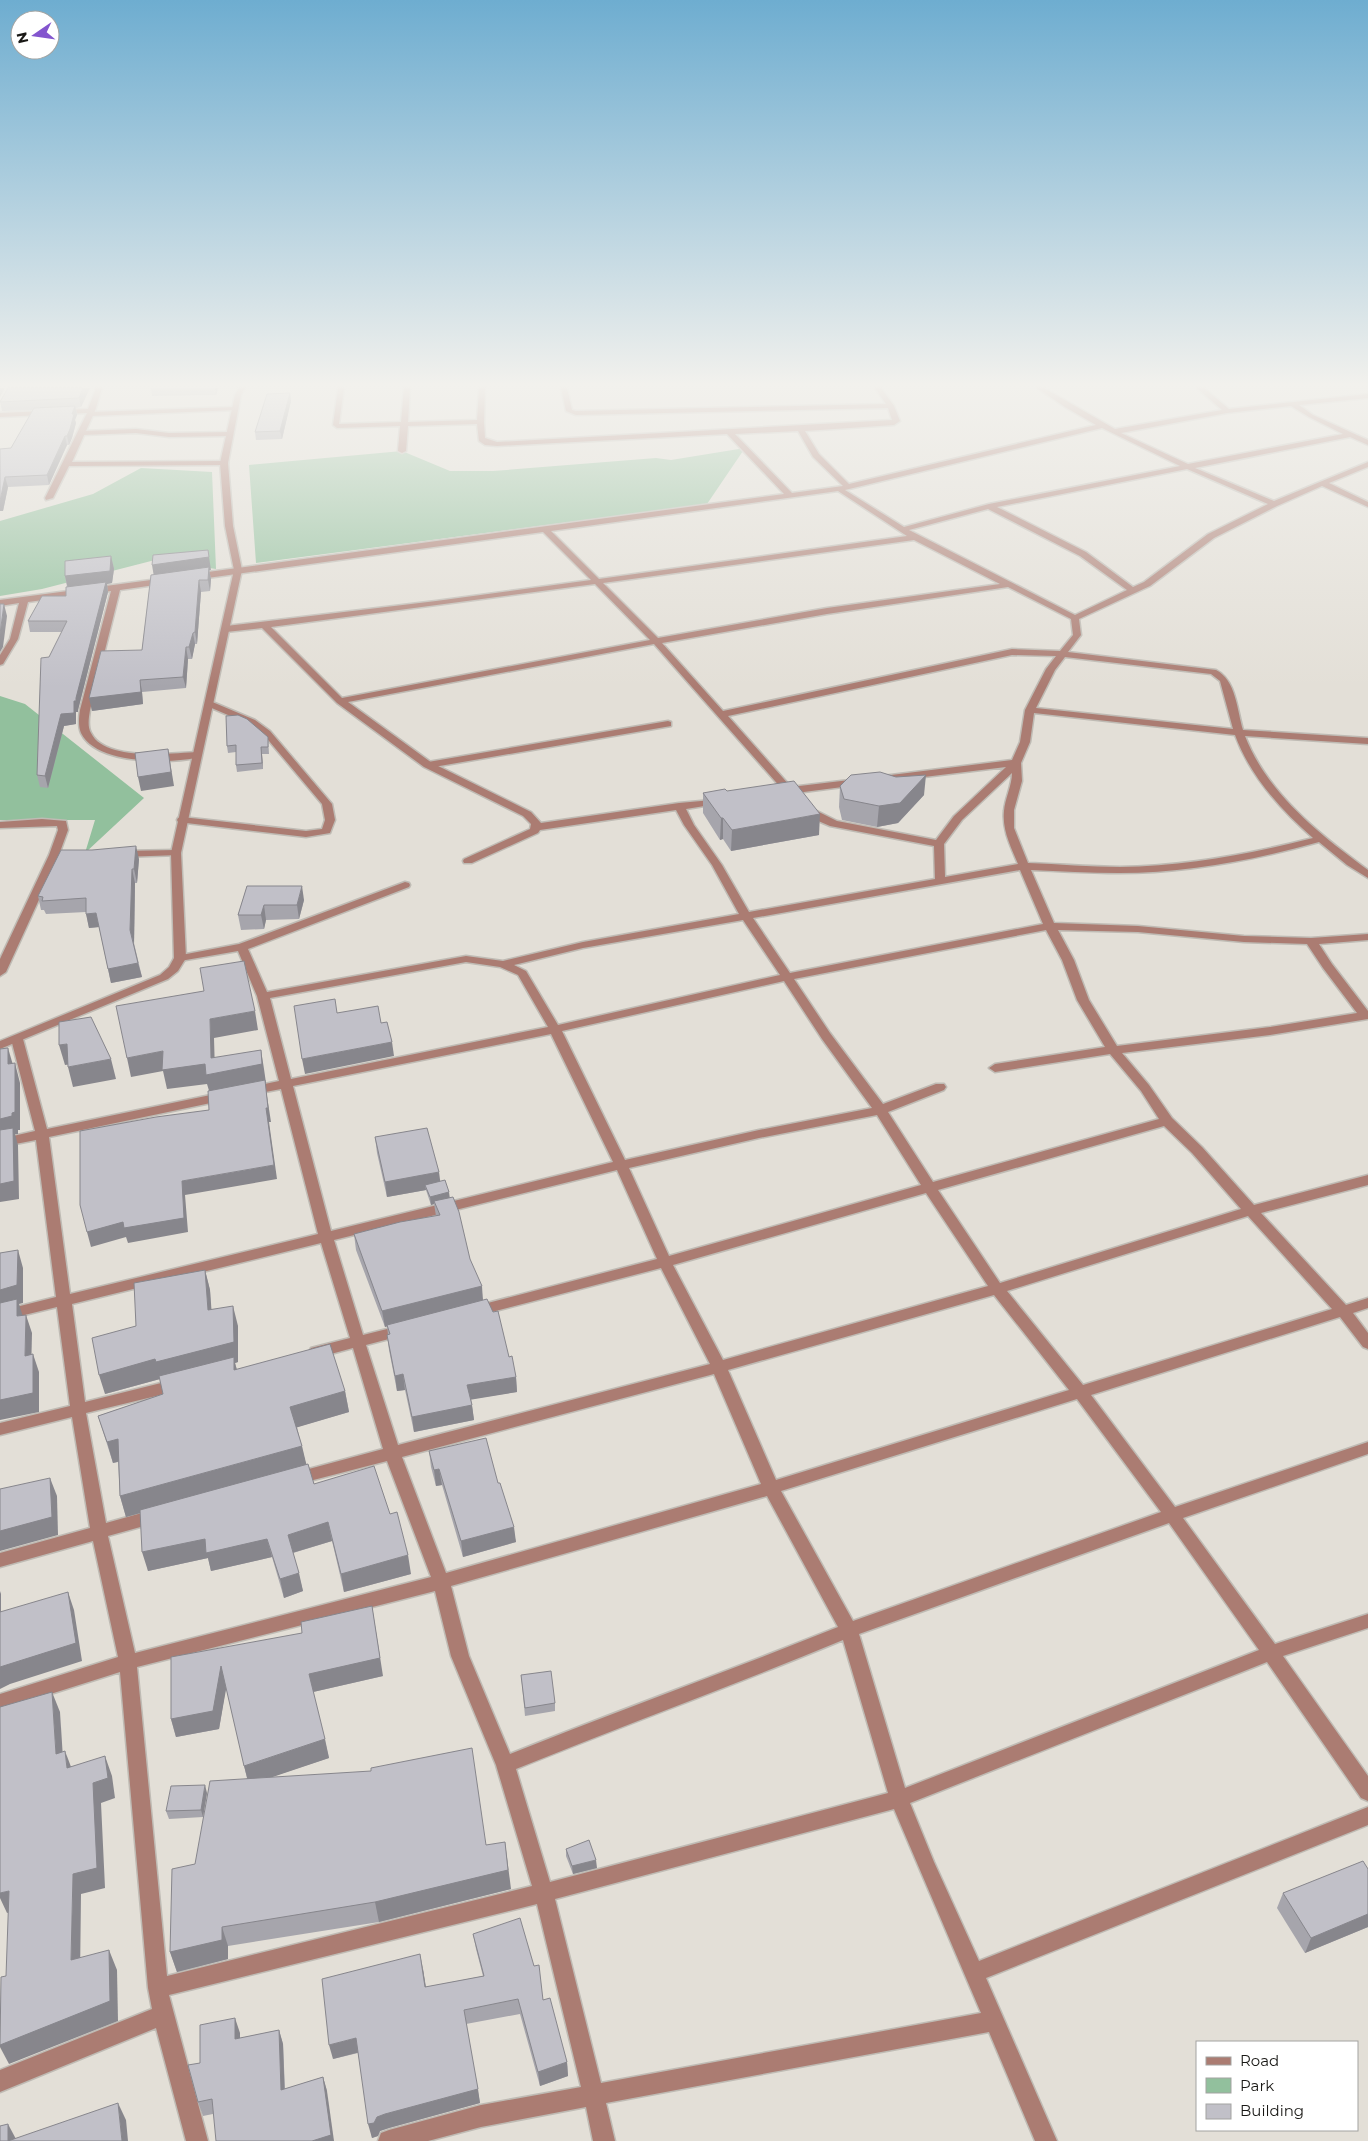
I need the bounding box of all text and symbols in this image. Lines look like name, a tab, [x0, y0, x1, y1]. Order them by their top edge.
north arrow	[10, 10, 60, 60]
text: N	[12, 30, 32, 45]
legend	[1196, 2041, 1358, 2131]
text: Road	[1240, 2051, 1279, 2070]
text: Park	[1240, 2076, 1274, 2095]
text: Building	[1240, 2101, 1304, 2120]

